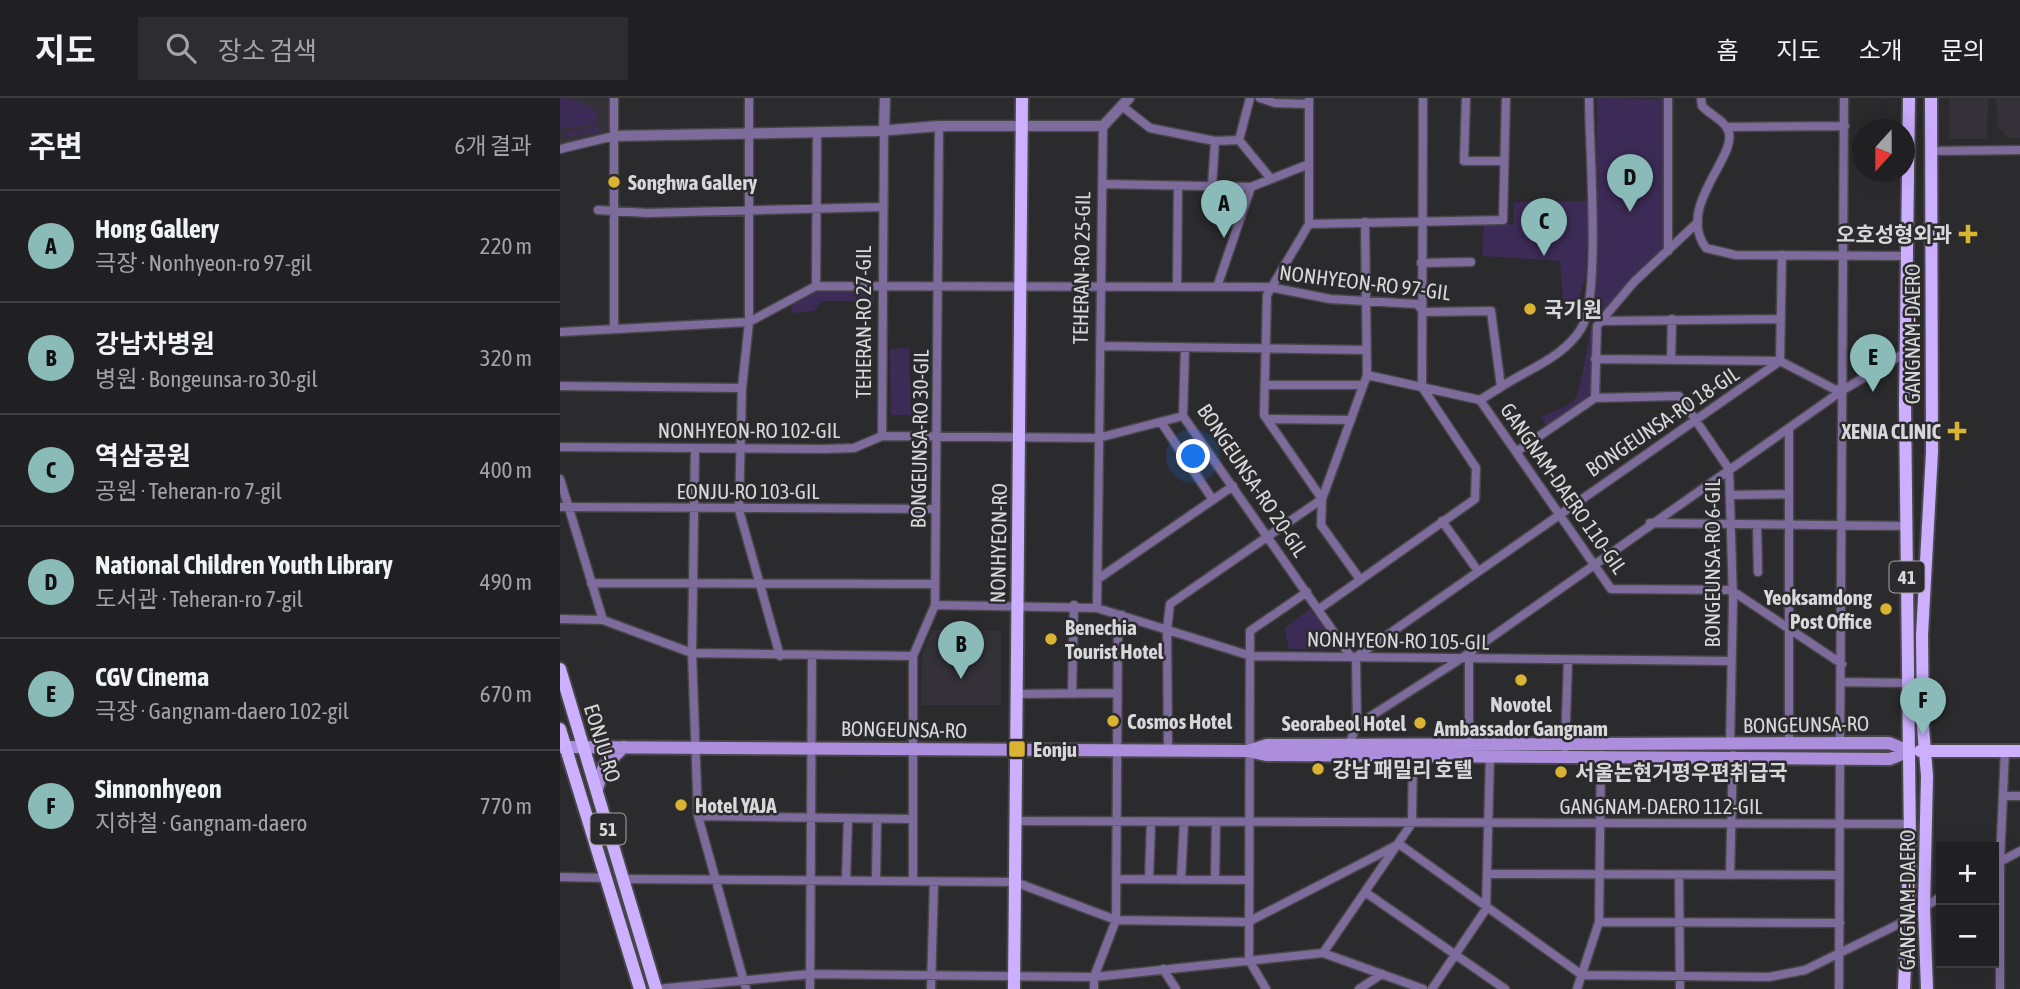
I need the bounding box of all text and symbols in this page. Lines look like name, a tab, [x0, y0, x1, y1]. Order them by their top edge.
search box	[138, 17, 628, 80]
icon: search	[162, 29, 200, 67]
text: 지도	[35, 31, 96, 69]
text: 장소 검색	[218, 36, 317, 66]
text: 홈	[1716, 37, 1738, 64]
text: 지도	[1776, 37, 1821, 64]
text: 소개	[1859, 37, 1903, 64]
text: 문의	[1941, 37, 1985, 64]
north arrow	[1852, 119, 1915, 182]
text: 주변	[28, 129, 83, 163]
text: 6개 결과	[455, 133, 532, 159]
pin: D	[1607, 154, 1653, 212]
place label: Songhwa Gallery	[628, 170, 758, 194]
marker: Songhwa Gallery	[606, 174, 622, 190]
pin: A	[1201, 180, 1247, 238]
street label: TEHERAN-RO 25-GIL	[1068, 191, 1094, 345]
pin: C	[1521, 198, 1567, 256]
text: Hong Gallery	[95, 214, 219, 244]
place label: 오호성형외과	[1836, 222, 1952, 246]
marker: 오호성형외과	[1958, 224, 1978, 244]
text: A	[45, 233, 57, 259]
text: 220 m	[480, 233, 532, 259]
street label: TEHERAN-RO 27-GIL	[851, 246, 875, 398]
text: 극장 · Nonhyeon-ro 97-gil	[95, 250, 312, 276]
street label: NONHYEON-RO 97-GIL	[1278, 260, 1452, 304]
street label: GANGNAM-DAERO	[1900, 264, 1924, 404]
place label: 국기원	[1544, 297, 1602, 321]
marker: 국기원	[1522, 301, 1538, 317]
text: 강남차병원	[95, 329, 215, 359]
pin: E	[1850, 334, 1896, 392]
text: B	[46, 345, 56, 371]
text: 320 m	[480, 345, 532, 371]
street label: BONGEUNSA-RO 30-GIL	[905, 349, 933, 529]
street label: BONGEUNSA-RO 18-GIL	[1581, 361, 1743, 481]
text: 병원 · Bongeunsa-ro 30-gil	[95, 366, 318, 392]
street label: GANGNAM-DAERO 110-GIL	[1496, 398, 1632, 578]
street label: BONGEUNSA-RO 20-GIL	[1193, 399, 1313, 561]
street label: NONHYEON-RO 102-GIL	[658, 418, 840, 442]
place label: XENIA CLINIC	[1841, 419, 1942, 443]
marker: XENIA CLINIC	[1947, 421, 1967, 441]
your location	[1176, 439, 1210, 473]
text: 역삼공원	[95, 441, 191, 471]
text: C	[46, 457, 56, 483]
text: 400 m	[480, 457, 532, 483]
text: 공원 · Teheran-ro 7-gil	[95, 478, 282, 504]
street label: EONJU-RO 103-GIL	[677, 479, 819, 503]
street label: BONGEUNSA-RO 6-GIL	[1700, 479, 1724, 648]
street label: NONHYEON-RO	[985, 483, 1011, 603]
text: National Children Youth Library	[95, 550, 393, 580]
road number: 41	[1890, 562, 1924, 592]
text: D	[45, 569, 57, 595]
text: 490 m	[480, 569, 532, 595]
place label: Yeoksamdong Post Office	[1763, 585, 1873, 633]
text: 도서관 · Teheran-ro 7-gil	[95, 586, 303, 612]
marker: Yeoksamdong Post Office	[1878, 601, 1894, 617]
place label: Benechia Tourist Hotel	[1065, 615, 1164, 663]
pin: B	[938, 621, 984, 679]
street label: NONHYEON-RO 105-GIL	[1307, 626, 1489, 654]
marker: Benechia Tourist Hotel	[1043, 631, 1059, 647]
text: CGV Cinema	[95, 662, 209, 692]
marker: Novotel Ambassador Gangnam	[1513, 672, 1529, 688]
pin: F	[1900, 677, 1946, 735]
text: E	[46, 681, 56, 707]
text: 670 m	[480, 681, 532, 707]
place label: Novotel Ambassador Gangnam	[1433, 692, 1608, 740]
text: 극장 · Gangnam-daero 102-gil	[95, 698, 349, 724]
street label: EONJU-RO	[580, 701, 626, 785]
place label: Cosmos Hotel	[1127, 709, 1232, 733]
place label: Seorabeol Hotel	[1282, 711, 1406, 735]
street label: BONGEUNSA-RO	[1743, 711, 1869, 737]
marker: Cosmos Hotel	[1105, 713, 1121, 729]
marker: Seorabeol Hotel	[1412, 715, 1428, 731]
street label: BONGEUNSA-RO	[841, 716, 967, 742]
place label: Eonju	[1033, 737, 1077, 761]
marker: Eonju	[1007, 739, 1027, 759]
place label: 강남 패밀리 호텔	[1332, 757, 1473, 781]
place label: 서울논현거평우편취급국	[1575, 760, 1788, 784]
marker: 강남 패밀리 호텔	[1310, 761, 1326, 777]
marker: 서울논현거평우편취급국	[1553, 764, 1569, 780]
text: Sinnonhyeon	[95, 774, 222, 804]
text: F	[46, 793, 56, 819]
text: 770 m	[480, 793, 532, 819]
place label: Hotel YAJA	[695, 793, 777, 817]
street label: GANGNAM-DAERO 112-GIL	[1560, 794, 1762, 818]
marker: Hotel YAJA	[673, 797, 689, 813]
text: 지하철 · Gangnam-daero	[95, 810, 307, 836]
road number: 51	[590, 814, 626, 844]
street label: GANGNAM-DAERO	[1895, 830, 1919, 970]
map controls	[1936, 842, 1999, 968]
button: +	[1936, 842, 1999, 905]
button: −	[1936, 905, 1999, 968]

